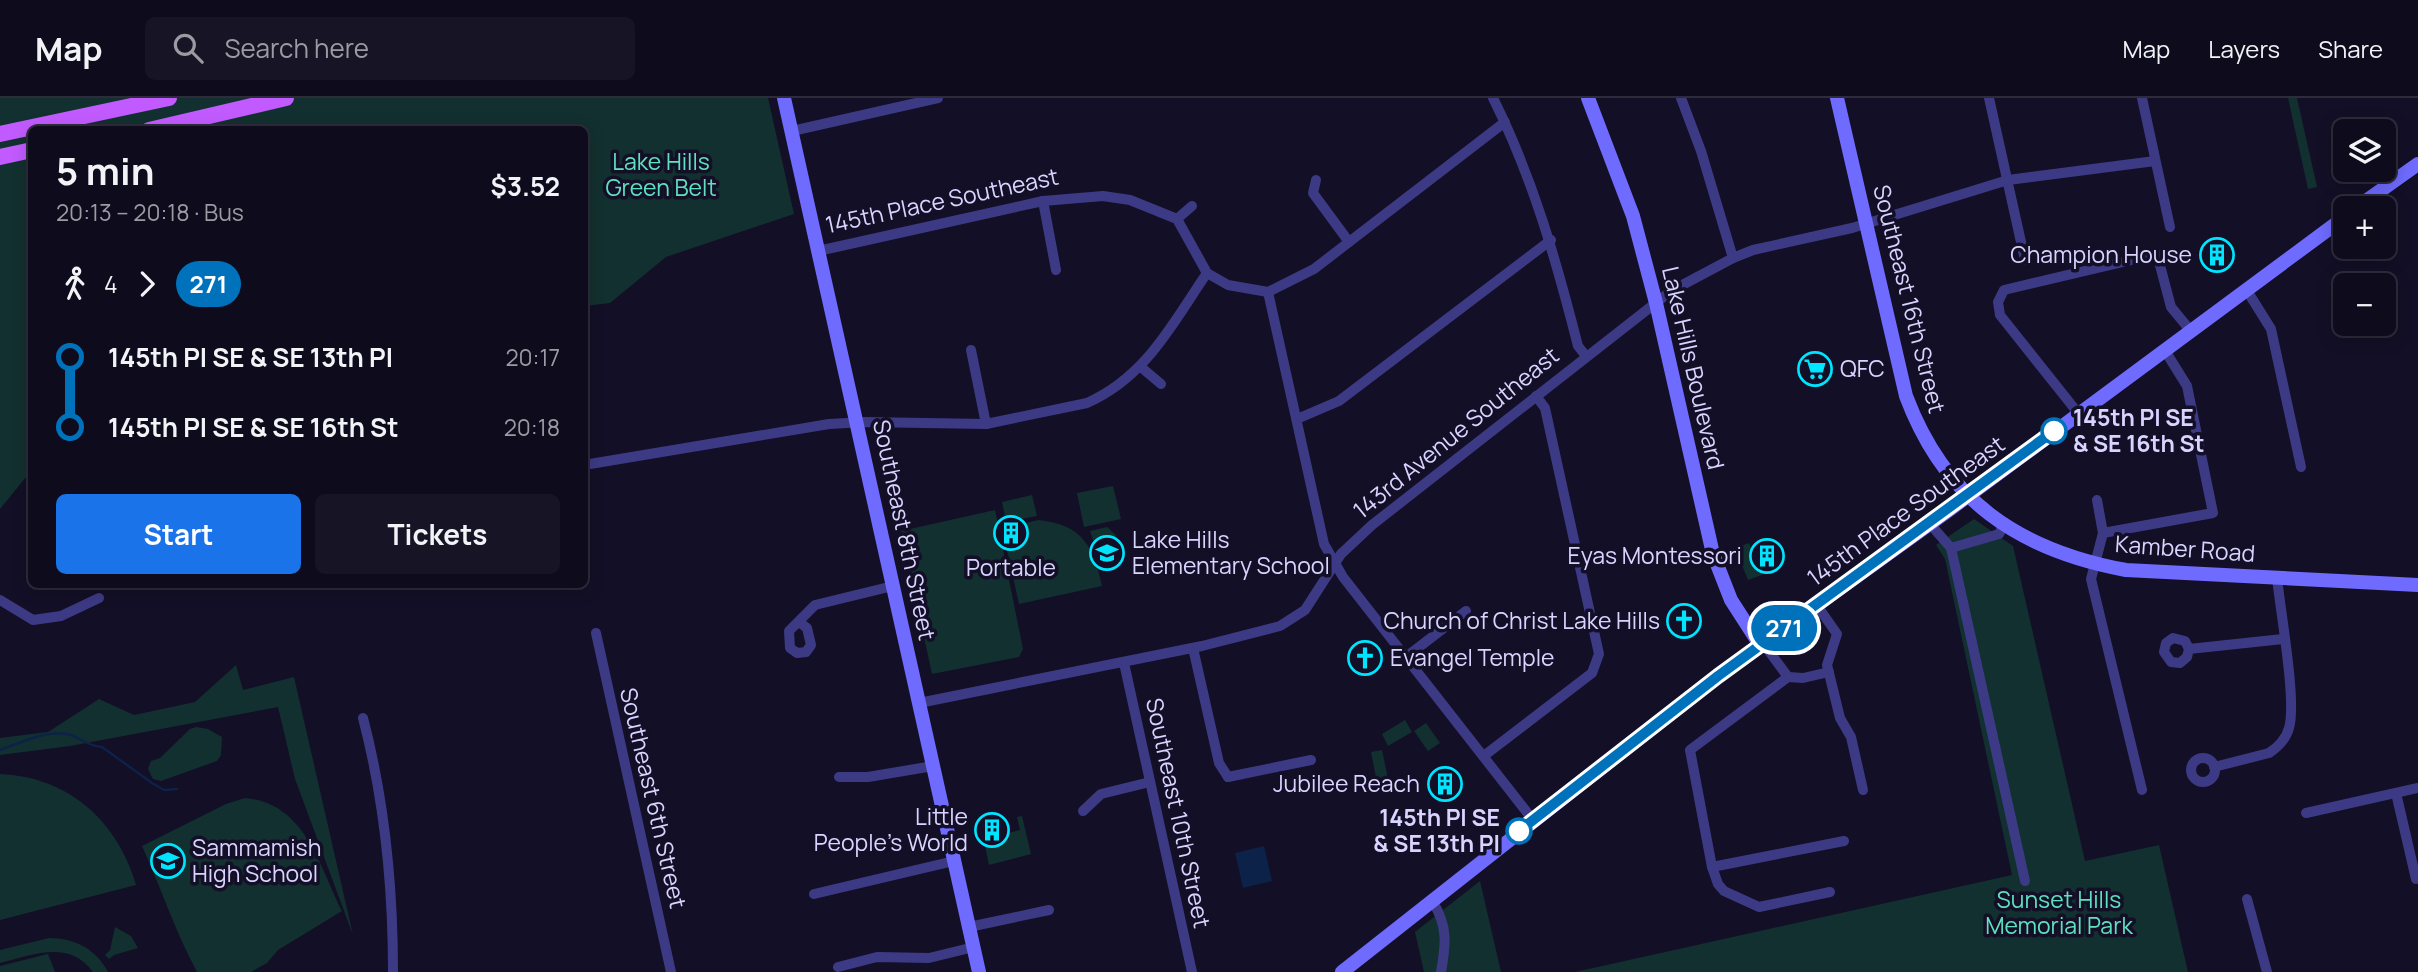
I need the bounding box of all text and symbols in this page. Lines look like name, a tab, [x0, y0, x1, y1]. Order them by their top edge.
search box	[145, 17, 635, 80]
text: Map	[35, 26, 103, 71]
icon: search	[169, 29, 207, 67]
text: Search here	[225, 30, 369, 66]
text: Map	[2123, 32, 2170, 65]
text: Layers	[2208, 32, 2280, 65]
text: Share	[2318, 32, 2383, 65]
map controls	[2333, 119, 2396, 336]
button: layers	[2333, 119, 2396, 182]
text: 5 min	[56, 144, 154, 196]
park label: Lake Hills Green Belt	[605, 145, 717, 203]
street label: 145th Place Southeast	[822, 160, 1061, 240]
text: $3.52	[491, 168, 560, 204]
street label: Southeast 16th Street	[1866, 181, 1954, 416]
text: 20:13 – 20:18 · Bus	[56, 196, 244, 228]
button: +	[2333, 196, 2396, 259]
building icon: Champion House	[2198, 236, 2236, 274]
place label: Champion House	[2010, 238, 2192, 270]
street label: Lake Hills Boulevard	[1655, 263, 1733, 472]
icon: walk	[56, 265, 94, 303]
icon: forward	[128, 265, 166, 303]
text: 271	[190, 267, 227, 300]
text: 4	[104, 268, 118, 300]
button: −	[2333, 273, 2396, 336]
text: 145th Pl SE & SE 13th Pl	[108, 339, 393, 375]
street label: 143rd Avenue Southeast	[1346, 339, 1565, 525]
text: 20:17	[505, 341, 560, 373]
supermarket icon: QFC	[1796, 350, 1834, 388]
place label: QFC	[1840, 352, 1885, 384]
place label: 145th Pl SE & SE 16th St	[2073, 401, 2205, 459]
text: 145th Pl SE & SE 16th St	[108, 409, 398, 445]
text: 20:18	[504, 411, 560, 443]
street label: Southeast 8th Street	[866, 417, 944, 643]
marker: 145th Pl SE & SE 16th St	[2041, 418, 2067, 444]
street label: 145th Place Southeast	[1800, 427, 2011, 593]
button: Start	[56, 494, 301, 574]
button: Tickets	[315, 494, 560, 574]
building icon: Portable	[992, 514, 1030, 552]
place label: Lake Hills Elementary School	[1132, 523, 1330, 581]
street label: Kamber Road	[2114, 527, 2256, 569]
school or university icon: Lake Hills Elementary School	[1088, 534, 1126, 572]
building icon: Eyas Montessori	[1748, 537, 1786, 575]
place label: Eyas Montessori	[1568, 539, 1742, 571]
place label: Portable	[966, 551, 1056, 583]
church icon: Church of Christ Lake Hills	[1665, 602, 1703, 640]
place label: Church of Christ Lake Hills	[1383, 604, 1660, 636]
line badge: 271	[1744, 605, 1824, 651]
text: 271	[1765, 611, 1803, 644]
church icon: Evangel Temple	[1346, 639, 1384, 677]
place label: Evangel Temple	[1390, 641, 1554, 673]
street label: Southeast 6th Street	[613, 684, 695, 911]
street label: Southeast 10th Street	[1139, 695, 1219, 931]
building icon: Jubilee Reach	[1426, 765, 1464, 803]
place label: Jubilee Reach	[1273, 767, 1420, 799]
place label: Little People's World	[814, 800, 968, 858]
place label: 145th Pl SE & SE 13th Pl	[1373, 801, 1500, 859]
building icon: Little People's World	[973, 811, 1011, 849]
marker: 145th Pl SE & SE 13th Pl	[1506, 818, 1532, 844]
place label: Sammamish High School	[192, 831, 321, 889]
school or university icon: Sammamish High School	[149, 842, 187, 880]
park label: Sunset Hills Memorial Park	[1985, 883, 2133, 941]

